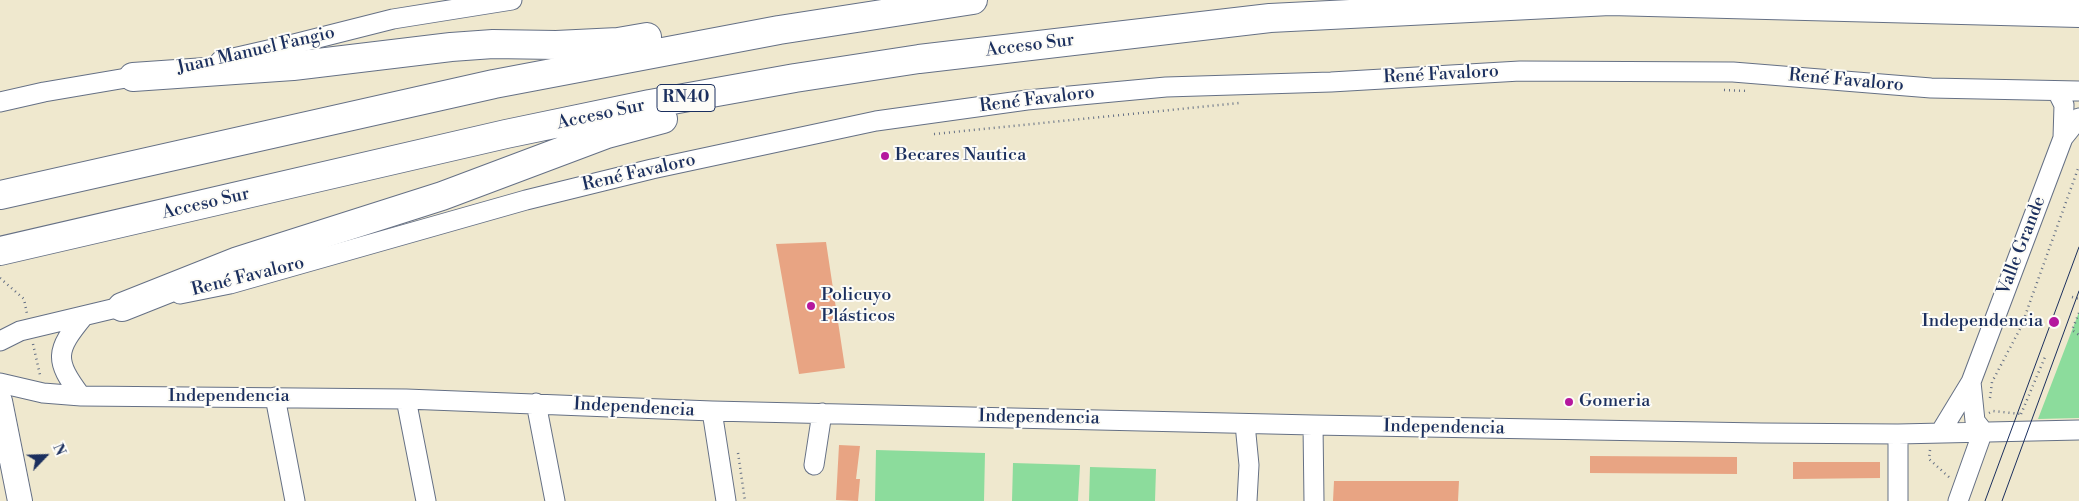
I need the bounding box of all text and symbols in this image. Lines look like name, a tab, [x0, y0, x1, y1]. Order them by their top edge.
street label: Juan Manuel Fangio	[175, 22, 337, 80]
street label: Acceso Sur	[984, 30, 1076, 62]
street label: René Favaloro	[1383, 61, 1499, 89]
street label: René Favaloro	[1787, 65, 1905, 97]
street label: René Favaloro	[978, 82, 1096, 118]
road number: RN40	[657, 85, 715, 112]
street label: Acceso Sur	[555, 95, 647, 135]
place label: Becares Nautica	[895, 145, 1026, 167]
street label: René Favaloro	[580, 149, 698, 197]
marker: Becares Nautica	[879, 150, 891, 162]
street label: Acceso Sur	[160, 183, 252, 225]
street label: Valle Grande	[1993, 194, 2051, 298]
street label: René Favaloro	[189, 253, 307, 301]
place label: Policuyo Plásticos	[821, 285, 895, 328]
marker: Policuyo Plásticos	[805, 300, 817, 312]
place label: Independencia	[1922, 311, 2043, 333]
marker: Independencia	[2047, 315, 2061, 329]
street label: Independencia	[168, 386, 290, 408]
place label: Gomeria	[1579, 391, 1650, 413]
street label: Independencia	[573, 394, 695, 422]
marker: Gomeria	[1563, 396, 1575, 408]
street label: Independencia	[978, 406, 1100, 430]
street label: Independencia	[1383, 416, 1505, 440]
north arrow	[20, 431, 70, 481]
text: N	[48, 441, 69, 459]

